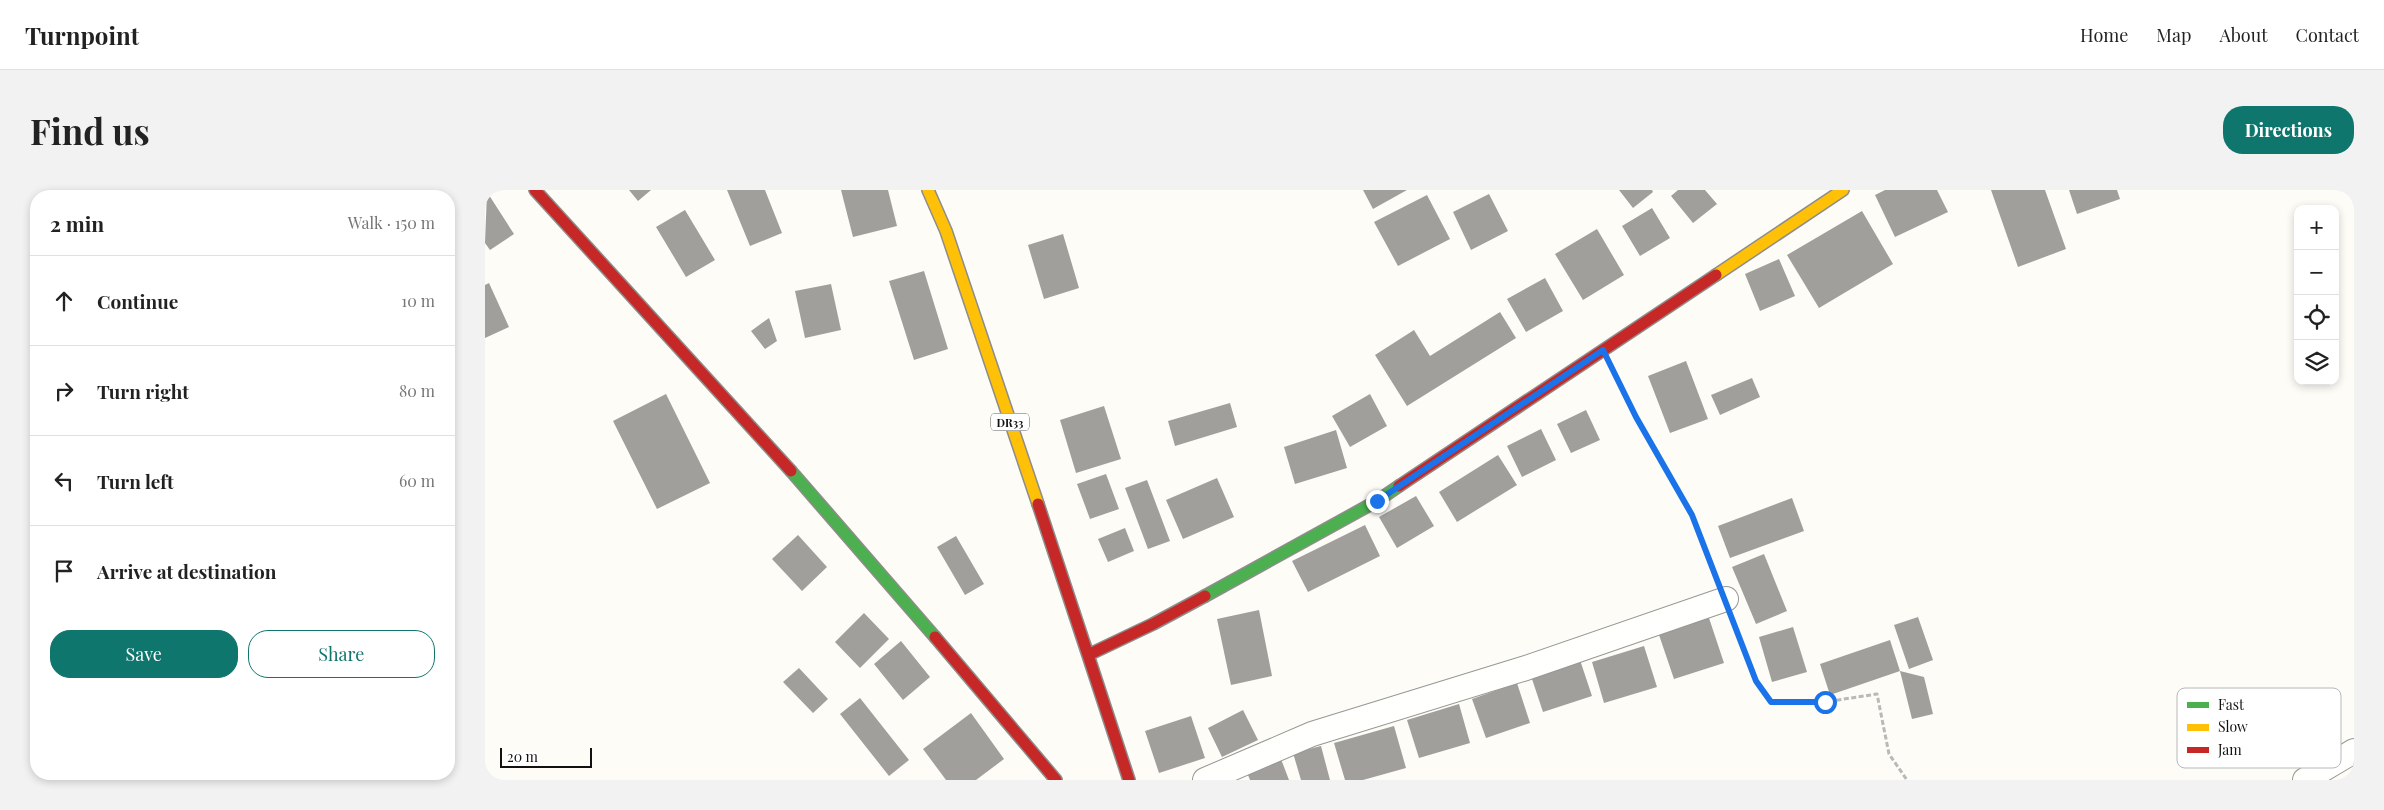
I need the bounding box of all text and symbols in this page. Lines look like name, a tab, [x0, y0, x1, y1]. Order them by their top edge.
text: Turnpoint	[25, 19, 139, 51]
text: Home	[2080, 23, 2128, 47]
text: Map	[2156, 23, 2191, 47]
text: About	[2219, 23, 2268, 47]
text: Contact	[2296, 23, 2359, 47]
button: Directions	[2223, 106, 2354, 154]
text: Find us	[30, 107, 150, 154]
map controls	[2294, 205, 2339, 385]
button: +	[2294, 205, 2339, 250]
text: 2 min	[50, 209, 104, 237]
text: Walk · 150 m	[348, 212, 435, 233]
button: −	[2294, 250, 2339, 295]
icon: ahead	[50, 287, 78, 315]
text: Continue	[97, 288, 178, 314]
text: 10 m	[401, 290, 435, 311]
button: locate	[2294, 295, 2339, 340]
button: layers	[2294, 340, 2339, 385]
icon: right	[50, 377, 78, 405]
text: Turn right	[97, 378, 189, 404]
text: 80 m	[399, 380, 435, 401]
road number: DR33	[991, 413, 1029, 430]
icon: left	[50, 467, 78, 495]
text: Turn left	[97, 468, 174, 494]
text: 60 m	[399, 470, 435, 491]
route end	[1366, 490, 1389, 513]
icon: arrive	[50, 557, 78, 585]
text: Arrive at destination	[97, 558, 277, 584]
button: Save	[50, 630, 238, 678]
button: Share	[248, 630, 435, 678]
legend	[2177, 688, 2341, 768]
route start	[1814, 691, 1837, 714]
text: Fast	[2218, 695, 2245, 714]
text: Slow	[2218, 717, 2248, 736]
text: Jam	[2217, 740, 2242, 759]
scale bar	[500, 745, 593, 768]
text: 20 m	[507, 747, 538, 766]

